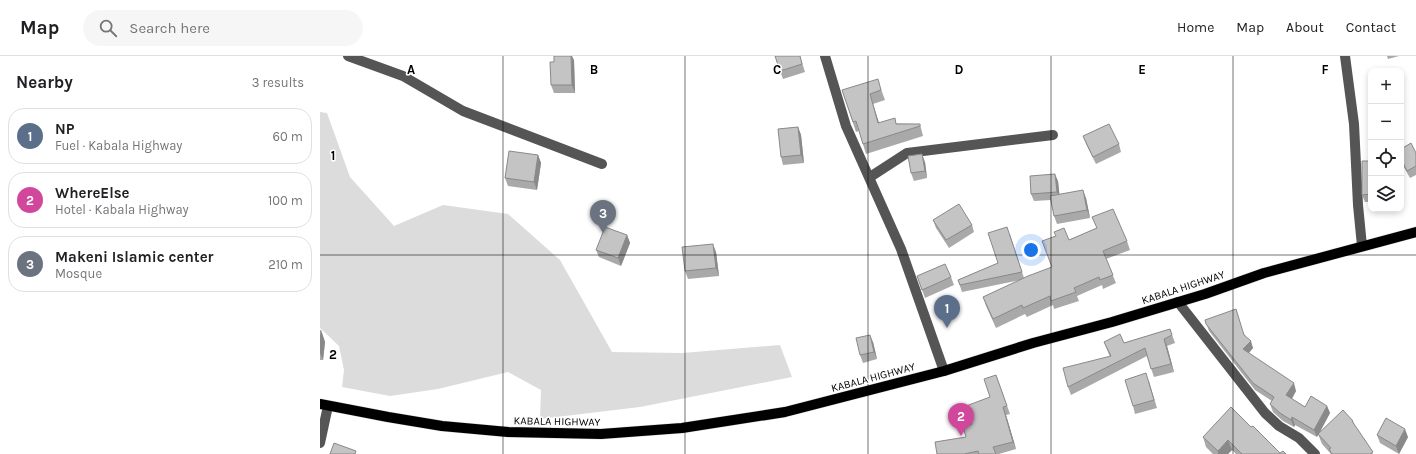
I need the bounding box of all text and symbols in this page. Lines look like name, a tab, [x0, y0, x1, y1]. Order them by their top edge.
search box	[83, 10, 363, 46]
text: Map	[20, 17, 59, 39]
icon: search	[97, 17, 119, 39]
text: Search here	[129, 19, 210, 37]
text: Home	[1177, 19, 1214, 36]
text: Map	[1236, 19, 1264, 36]
text: About	[1286, 19, 1324, 36]
text: Contact	[1346, 19, 1396, 36]
text: A	[407, 62, 415, 77]
text: B	[590, 62, 598, 77]
text: C	[773, 62, 781, 77]
text: D	[955, 62, 964, 77]
text: E	[1138, 62, 1146, 77]
text: F	[1321, 62, 1329, 77]
map controls	[1368, 68, 1404, 212]
button: +	[1368, 68, 1404, 104]
text: Nearby	[16, 72, 73, 92]
text: 3 results	[252, 75, 304, 90]
button: −	[1368, 104, 1404, 140]
text: NP	[55, 120, 74, 138]
text: 1	[28, 129, 32, 144]
text: 60 m	[273, 129, 303, 144]
text: Fuel · Kabala Highway	[55, 138, 182, 153]
button: locate	[1368, 140, 1404, 176]
text: 1	[331, 148, 335, 163]
button: layers	[1368, 176, 1404, 212]
text: WhereElse	[55, 184, 130, 202]
text: 2	[26, 193, 34, 208]
text: 100 m	[268, 193, 303, 208]
pin: 3	[590, 200, 616, 233]
text: Hotel · Kabala Highway	[55, 202, 189, 217]
your location	[1021, 240, 1041, 260]
text: Makeni Islamic center	[55, 248, 213, 266]
text: 3	[26, 257, 34, 272]
text: 210 m	[268, 257, 303, 272]
text: Mosque	[55, 266, 102, 281]
street label: KABALA HIGHWAY	[1140, 268, 1226, 307]
pin: 1	[934, 295, 960, 328]
text: 2	[329, 347, 337, 362]
street label: KABALA HIGHWAY	[830, 360, 917, 395]
pin: 2	[948, 403, 974, 436]
street label: KABALA HIGHWAY	[514, 414, 600, 429]

